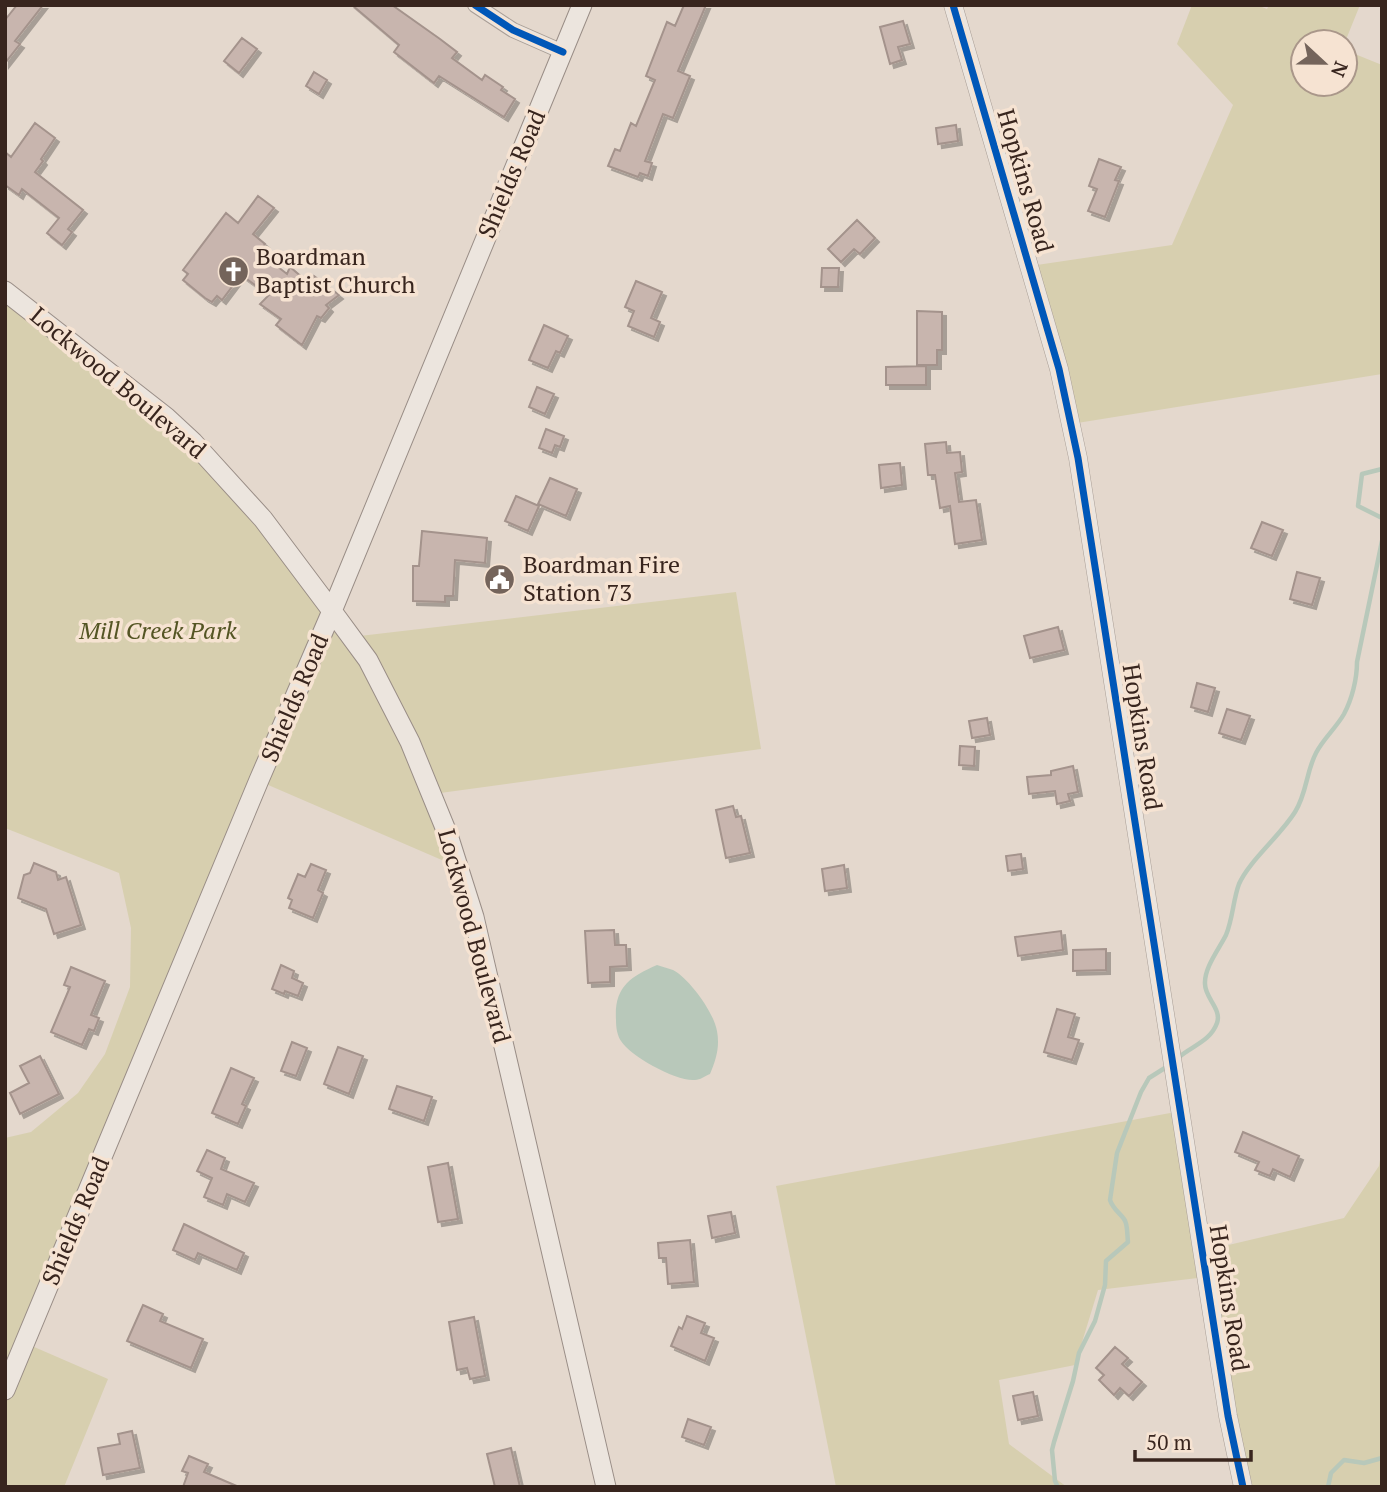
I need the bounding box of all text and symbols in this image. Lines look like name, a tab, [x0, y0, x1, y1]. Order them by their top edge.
north arrow	[1289, 28, 1359, 98]
text: N	[1326, 58, 1355, 81]
street label: Shields Road	[470, 105, 552, 243]
street label: Hopkins Road	[990, 105, 1062, 256]
place label: Boardman Baptist Church	[256, 240, 415, 300]
church icon: Boardman Baptist Church	[216, 254, 250, 288]
street label: Lockwood Boulevard	[24, 299, 213, 465]
place label: Boardman Fire Station 73	[523, 548, 680, 608]
public building icon: Boardman Fire Station 73	[483, 562, 517, 596]
park label: Mill Creek Park	[78, 614, 237, 646]
street label: Shields Road	[253, 629, 335, 767]
street label: Hopkins Road	[1116, 661, 1170, 812]
street label: Lockwood Boulevard	[431, 825, 519, 1046]
street label: Shields Road	[34, 1152, 116, 1290]
street label: Hopkins Road	[1203, 1222, 1257, 1373]
scale bar	[1135, 1418, 1250, 1462]
text: 50 m	[1146, 1428, 1192, 1456]

